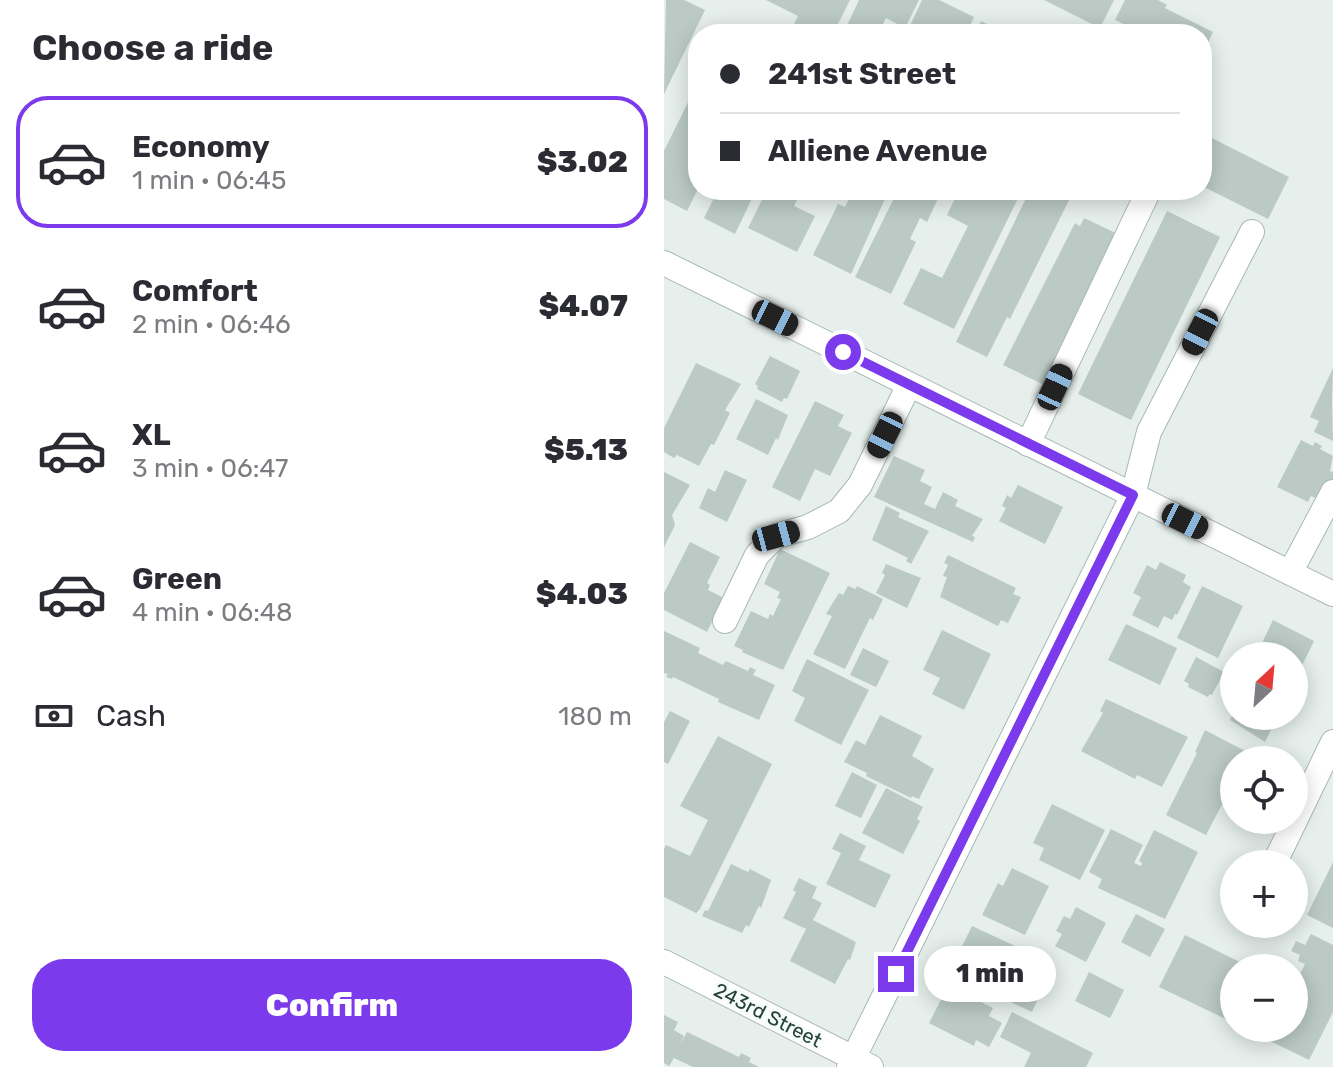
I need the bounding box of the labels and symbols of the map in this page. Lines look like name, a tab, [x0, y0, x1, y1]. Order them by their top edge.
car	[748, 297, 802, 339]
car	[1178, 305, 1222, 359]
route start	[825, 334, 861, 370]
car	[1034, 360, 1076, 414]
car	[864, 408, 906, 462]
car	[1158, 500, 1212, 542]
car	[750, 518, 802, 554]
north arrow	[1220, 642, 1308, 730]
callout: 1 min	[924, 946, 1056, 1002]
route end	[878, 956, 914, 992]
street label: 243rd Street	[710, 978, 826, 1053]

